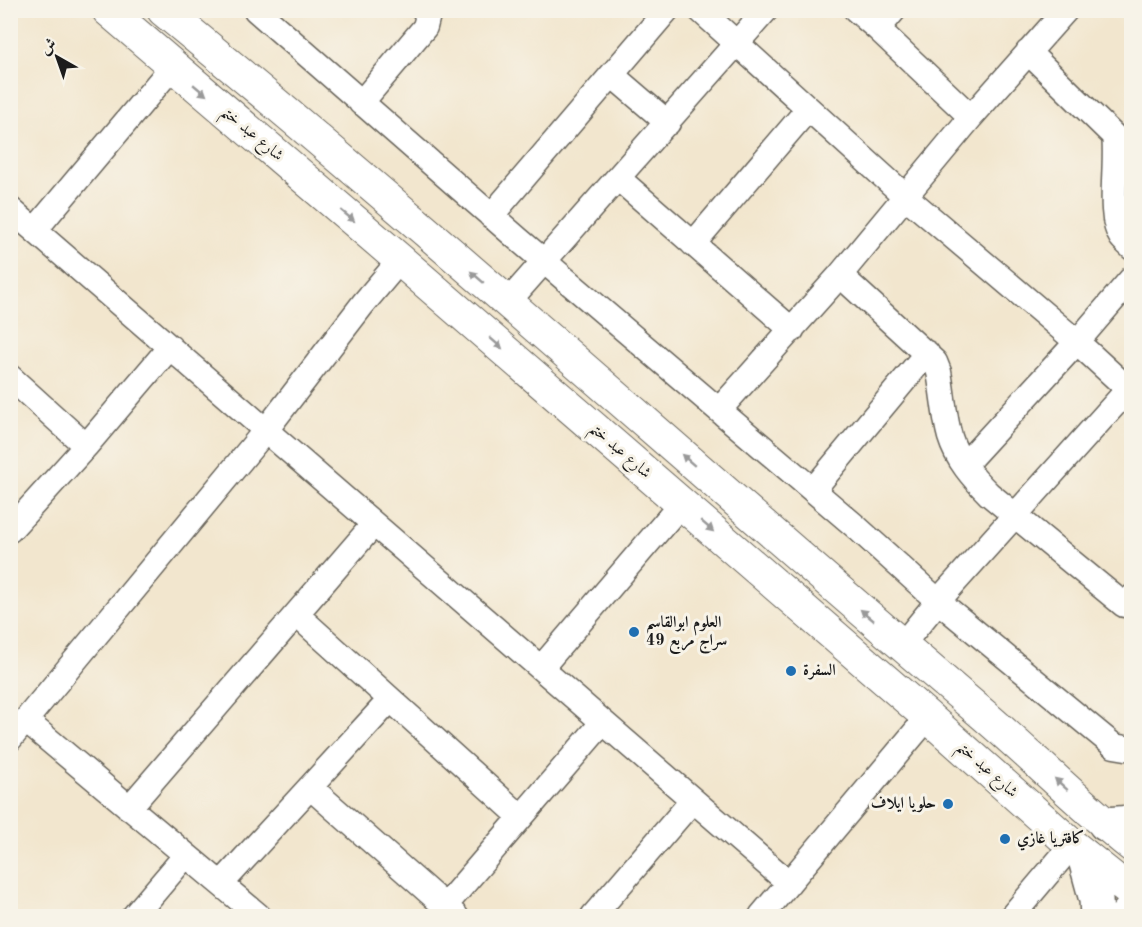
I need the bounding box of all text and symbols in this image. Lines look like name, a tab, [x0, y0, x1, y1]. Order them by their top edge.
north arrow	[27, 27, 87, 87]
text: ش	[37, 36, 60, 58]
one-way arrow	[192, 83, 207, 96]
street label: شارع عبد ختم	[214, 104, 286, 170]
one-way arrow	[340, 209, 355, 222]
one-way arrow	[470, 271, 485, 284]
one-way arrow	[488, 336, 503, 349]
street label: شارع عبد ختم	[582, 420, 654, 487]
one-way arrow	[680, 453, 696, 466]
one-way arrow	[699, 519, 714, 532]
one-way arrow	[860, 609, 875, 622]
place label: العلوم ابوالقاسم سراج مربع 49	[646, 614, 727, 655]
marker: العلوم ابوالقاسم سراج مربع 49	[627, 625, 641, 639]
place label: السفرة	[803, 662, 836, 680]
marker: السفرة	[784, 664, 798, 678]
street label: شارع عبد ختم	[949, 739, 1020, 806]
one-way arrow	[1055, 778, 1069, 792]
place label: حلويا ايلاف	[871, 795, 936, 813]
marker: حلويا ايلاف	[941, 797, 955, 811]
place label: كافتريا غازي	[1017, 829, 1085, 851]
marker: كافتريا غازي	[998, 832, 1012, 846]

